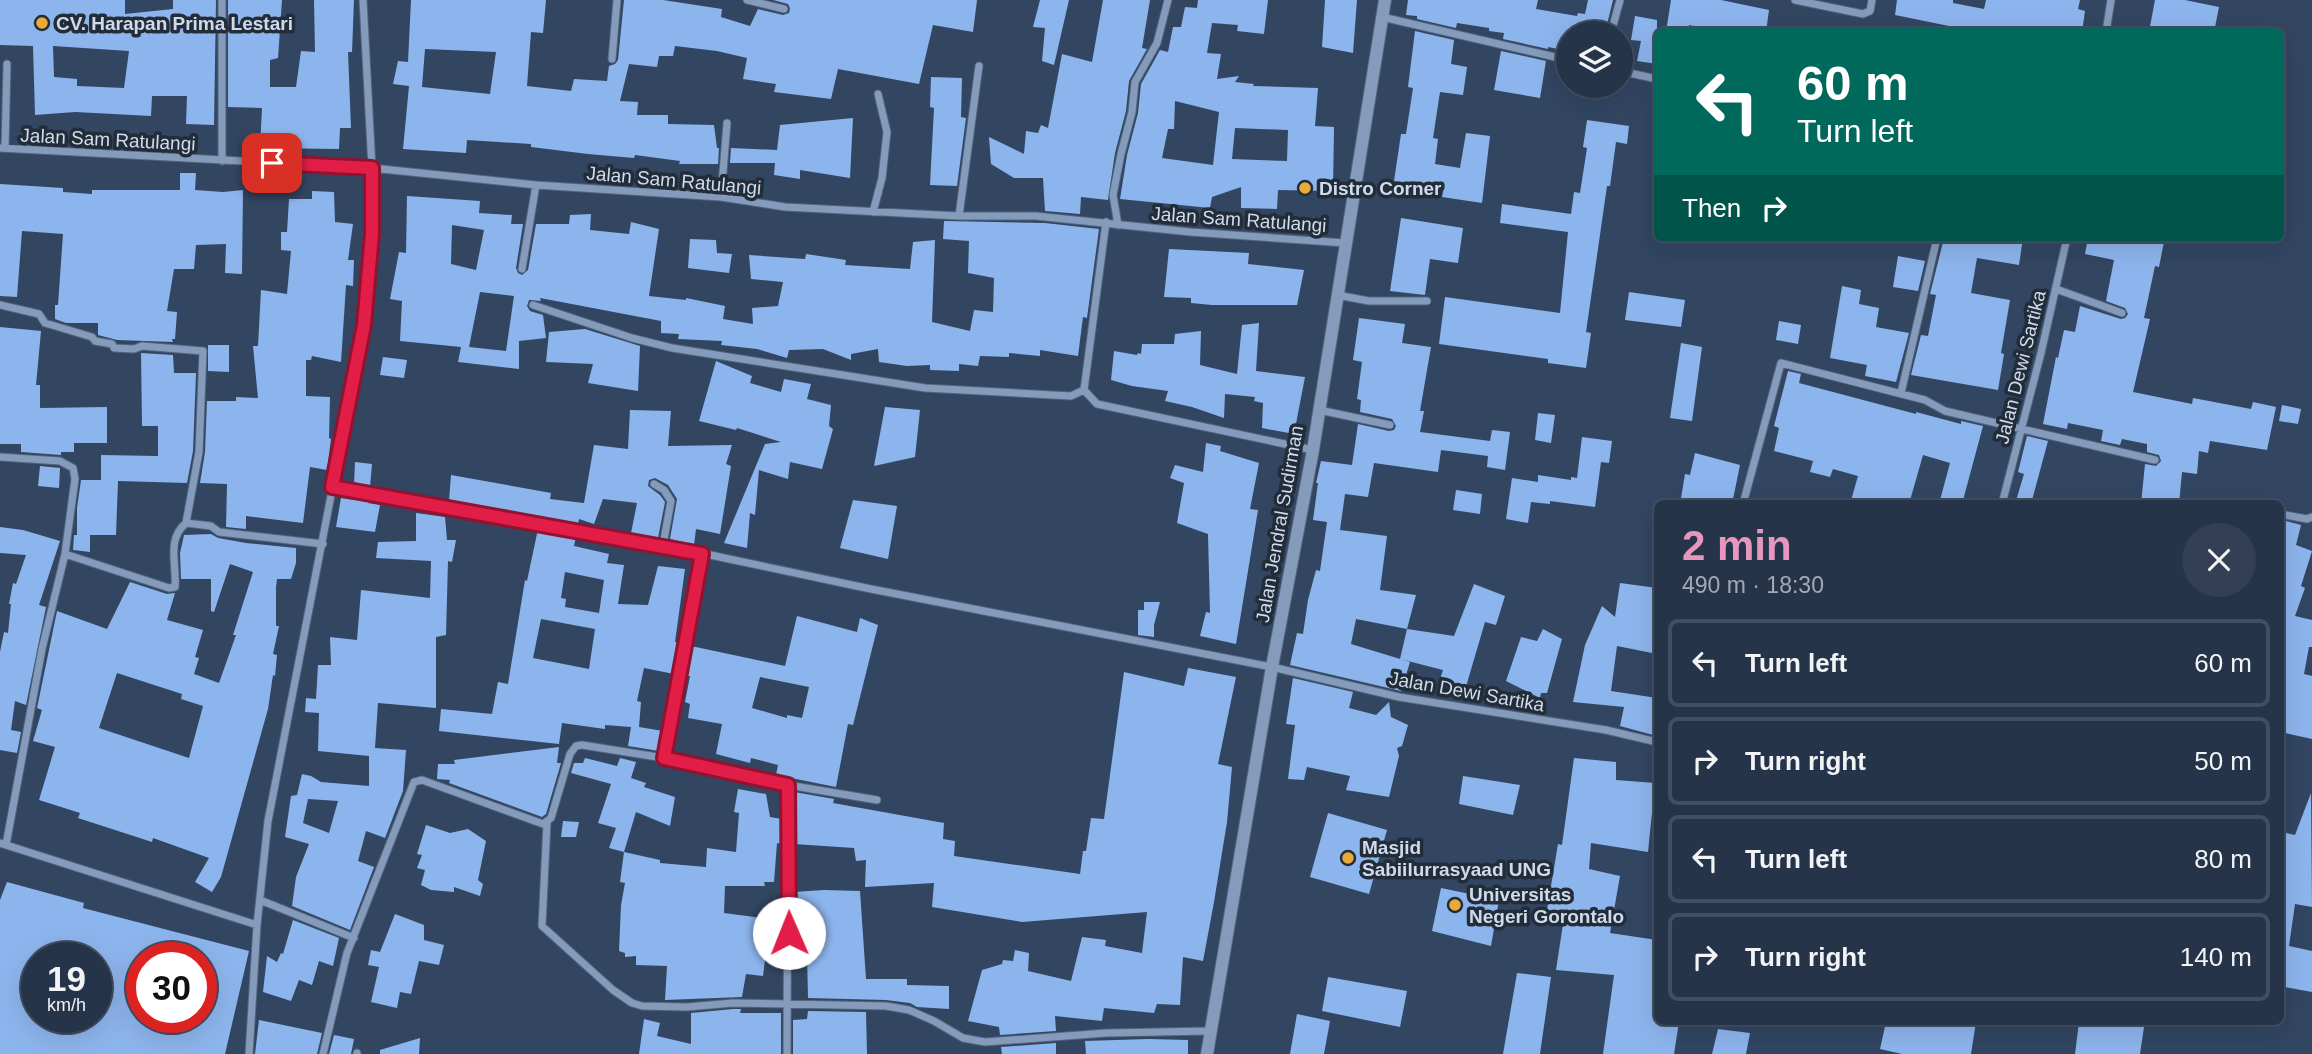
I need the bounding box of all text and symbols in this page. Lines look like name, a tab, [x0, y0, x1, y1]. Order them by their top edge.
place label: CV. Harapan Prima Lestari	[56, 13, 293, 34]
marker: CV. Harapan Prima Lestari	[34, 15, 50, 31]
map controls	[1556, 21, 1633, 98]
button: layers	[1556, 21, 1633, 98]
icon: left	[1682, 56, 1773, 147]
text: 60 m	[1797, 56, 1909, 110]
text: Turn left	[1797, 113, 1913, 149]
street label: Jalan Sam Ratulangi	[20, 124, 196, 155]
pin	[242, 133, 302, 193]
icon: arrive	[253, 144, 291, 182]
street label: Jalan Sam Ratulangi	[586, 162, 762, 199]
place label: Distro Corner	[1319, 178, 1442, 199]
marker: Distro Corner	[1297, 180, 1313, 196]
icon: right	[1755, 189, 1793, 227]
text: Then	[1682, 193, 1741, 223]
street label: Jalan Sam Ratulangi	[1151, 203, 1327, 236]
street label: Jalan Dewi Sartika	[1991, 288, 2050, 446]
street label: Jalan Jendral Sudirman	[1252, 424, 1307, 624]
text: 2 min	[1682, 522, 1792, 569]
button: close	[2182, 523, 2256, 597]
text: 490 m · 18:30	[1682, 572, 1824, 598]
icon: left	[1686, 644, 1724, 682]
text: Turn left	[1745, 648, 1847, 678]
text: 60 m	[2194, 648, 2252, 678]
street label: Jalan Dewi Sartika	[1388, 667, 1547, 716]
icon: right	[1686, 742, 1724, 780]
text: Turn right	[1745, 746, 1866, 776]
text: 50 m	[2194, 746, 2252, 776]
place label: Masjid Sabiilurrasyaad UNG	[1362, 837, 1551, 880]
icon: left	[1686, 840, 1724, 878]
text: Turn left	[1745, 844, 1847, 874]
text: 80 m	[2194, 844, 2252, 874]
marker: Masjid Sabiilurrasyaad UNG	[1340, 850, 1356, 866]
place label: Universitas Negeri Gorontalo	[1469, 884, 1624, 927]
position arrow	[752, 896, 826, 970]
marker: Universitas Negeri Gorontalo	[1447, 897, 1463, 913]
icon: right	[1686, 938, 1724, 976]
speed limit sign: 30	[126, 942, 217, 1033]
text: Turn right	[1745, 942, 1866, 972]
text: 140 m	[2180, 942, 2252, 972]
text: 19	[47, 959, 86, 998]
text: km/h	[47, 995, 86, 1015]

